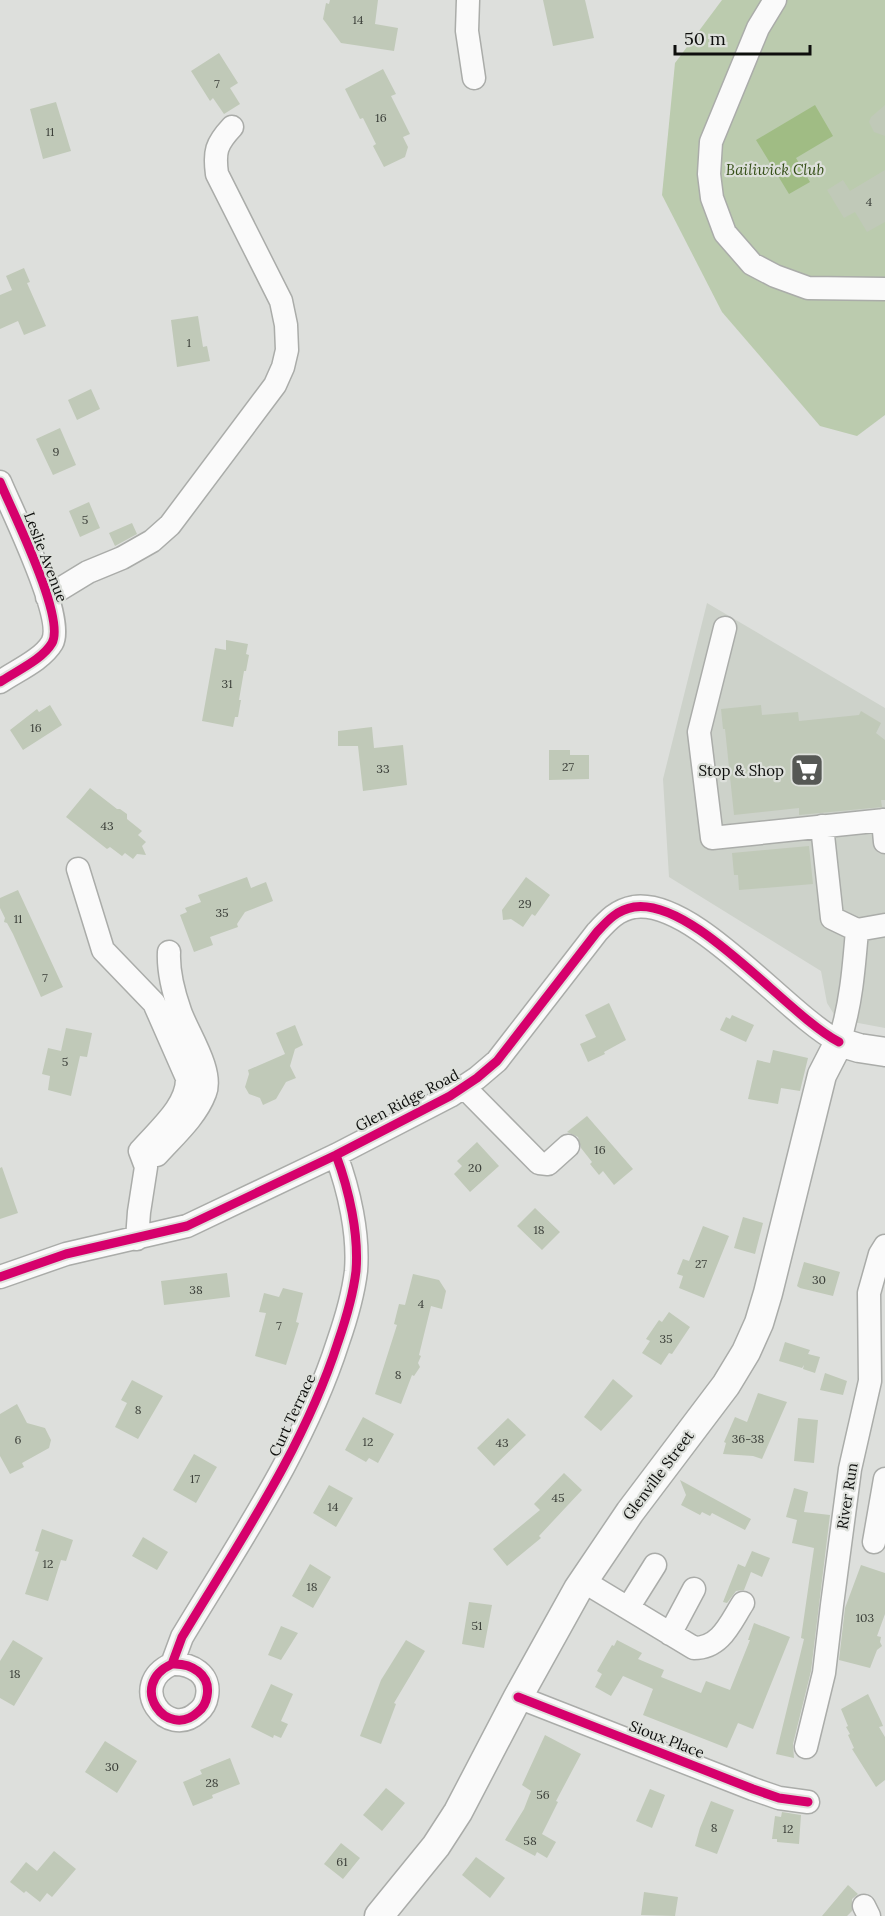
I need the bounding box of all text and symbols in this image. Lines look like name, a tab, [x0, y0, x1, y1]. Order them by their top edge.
house number: 14	[353, 12, 364, 27]
scale bar	[675, 18, 810, 56]
text: 50 m	[684, 27, 726, 50]
house number: 7	[214, 76, 220, 91]
house number: 16	[375, 110, 387, 125]
house number: 11	[46, 124, 54, 139]
park label: Bailiwick Club	[726, 160, 824, 179]
house number: 4	[866, 194, 873, 209]
house number: 1	[187, 335, 191, 350]
house number: 9	[53, 444, 60, 459]
street label: Leslie Avenue	[20, 509, 72, 605]
house number: 5	[82, 512, 88, 527]
house number: 31	[221, 676, 233, 691]
house number: 16	[30, 720, 42, 735]
supermarket icon: Stop & Shop	[789, 752, 825, 788]
house number: 27	[562, 759, 574, 774]
house number: 33	[376, 761, 390, 776]
place label: Stop & Shop	[698, 761, 784, 780]
house number: 43	[100, 818, 114, 833]
house number: 29	[518, 896, 532, 911]
house number: 35	[215, 905, 229, 920]
house number: 11	[14, 911, 22, 926]
house number: 7	[42, 970, 48, 985]
house number: 5	[62, 1054, 68, 1069]
street label: Glen Ridge Road	[352, 1065, 462, 1135]
house number: 16	[594, 1142, 606, 1157]
house number: 20	[468, 1160, 482, 1175]
house number: 18	[533, 1222, 545, 1237]
house number: 27	[695, 1256, 707, 1271]
house number: 30	[812, 1272, 826, 1287]
house number: 38	[189, 1282, 203, 1297]
house number: 4	[418, 1296, 425, 1311]
house number: 7	[276, 1318, 282, 1333]
house number: 35	[659, 1331, 673, 1346]
house number: 8	[395, 1367, 402, 1382]
street label: Curt Terrace	[264, 1370, 320, 1460]
house number: 8	[135, 1402, 142, 1417]
street label: Glenville Street	[618, 1426, 698, 1523]
house number: 36-38	[732, 1431, 765, 1446]
house number: 6	[15, 1432, 22, 1447]
house number: 12	[363, 1434, 373, 1449]
house number: 43	[495, 1435, 509, 1450]
street label: River Run	[832, 1461, 862, 1531]
house number: 17	[190, 1471, 200, 1486]
house number: 45	[551, 1490, 565, 1505]
house number: 14	[328, 1499, 339, 1514]
house number: 12	[43, 1556, 53, 1571]
house number: 18	[306, 1579, 318, 1594]
house number: 103	[856, 1610, 875, 1625]
house number: 51	[472, 1618, 482, 1633]
house number: 18	[9, 1666, 21, 1681]
street label: Sioux Place	[627, 1716, 707, 1762]
house number: 30	[105, 1759, 119, 1774]
house number: 28	[205, 1775, 219, 1790]
house number: 56	[536, 1787, 550, 1802]
house number: 8	[711, 1820, 718, 1835]
house number: 12	[783, 1821, 793, 1836]
house number: 58	[523, 1833, 537, 1848]
house number: 61	[336, 1854, 348, 1869]

